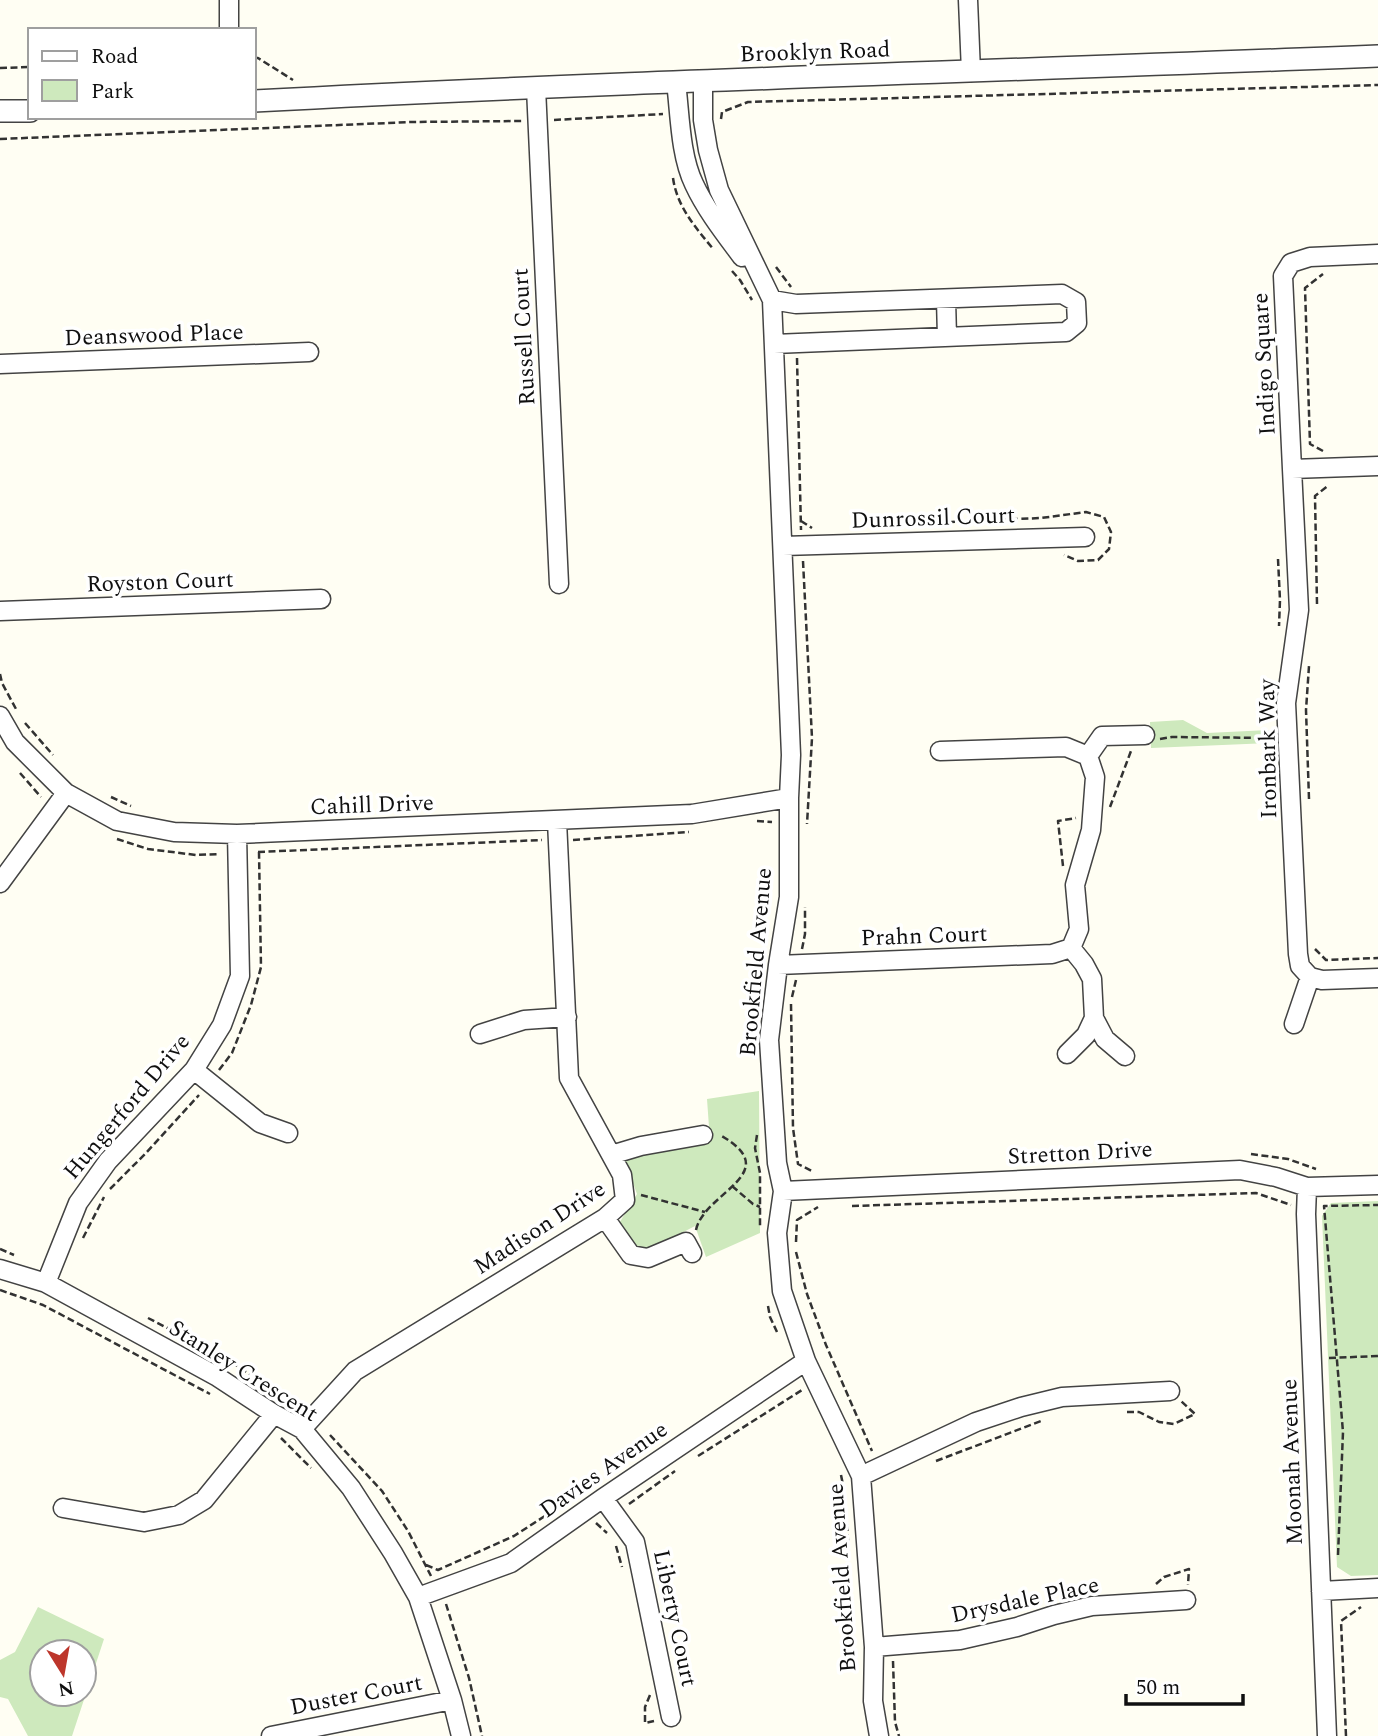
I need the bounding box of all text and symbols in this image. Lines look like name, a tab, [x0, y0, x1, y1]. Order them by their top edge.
legend	[28, 28, 256, 119]
street label: Brooklyn Road	[739, 32, 891, 73]
text: Road	[91, 41, 138, 73]
text: Park	[91, 76, 135, 108]
street label: Russell Court	[503, 267, 546, 406]
street label: Indigo Square	[1243, 292, 1286, 436]
street label: Deanswood Place	[64, 315, 244, 356]
street label: Dunrossil Court	[850, 498, 1016, 539]
street label: Royston Court	[86, 562, 234, 603]
street label: Ironbark Way	[1250, 678, 1287, 819]
street label: Cahill Drive	[310, 786, 435, 825]
street label: Brookfield Avenue	[731, 866, 782, 1058]
street label: Prahn Court	[860, 917, 988, 956]
street label: Hungerford Drive	[55, 1026, 199, 1188]
street label: Stretton Drive	[1007, 1132, 1154, 1175]
street label: Madison Drive	[467, 1172, 613, 1284]
street label: Stanley Crescent	[162, 1311, 325, 1431]
street label: Moonah Avenue	[1272, 1378, 1313, 1546]
street label: Davies Avenue	[532, 1413, 675, 1528]
street label: Brookfield Avenue	[818, 1482, 867, 1674]
street label: Liberty Court	[643, 1547, 706, 1690]
street label: Drysdale Place	[948, 1568, 1103, 1633]
north arrow	[28, 1638, 98, 1708]
scale bar	[1126, 1662, 1243, 1706]
street label: Duster Court	[287, 1666, 425, 1725]
text: 50 m	[1136, 1672, 1180, 1704]
text: N	[56, 1673, 76, 1704]

